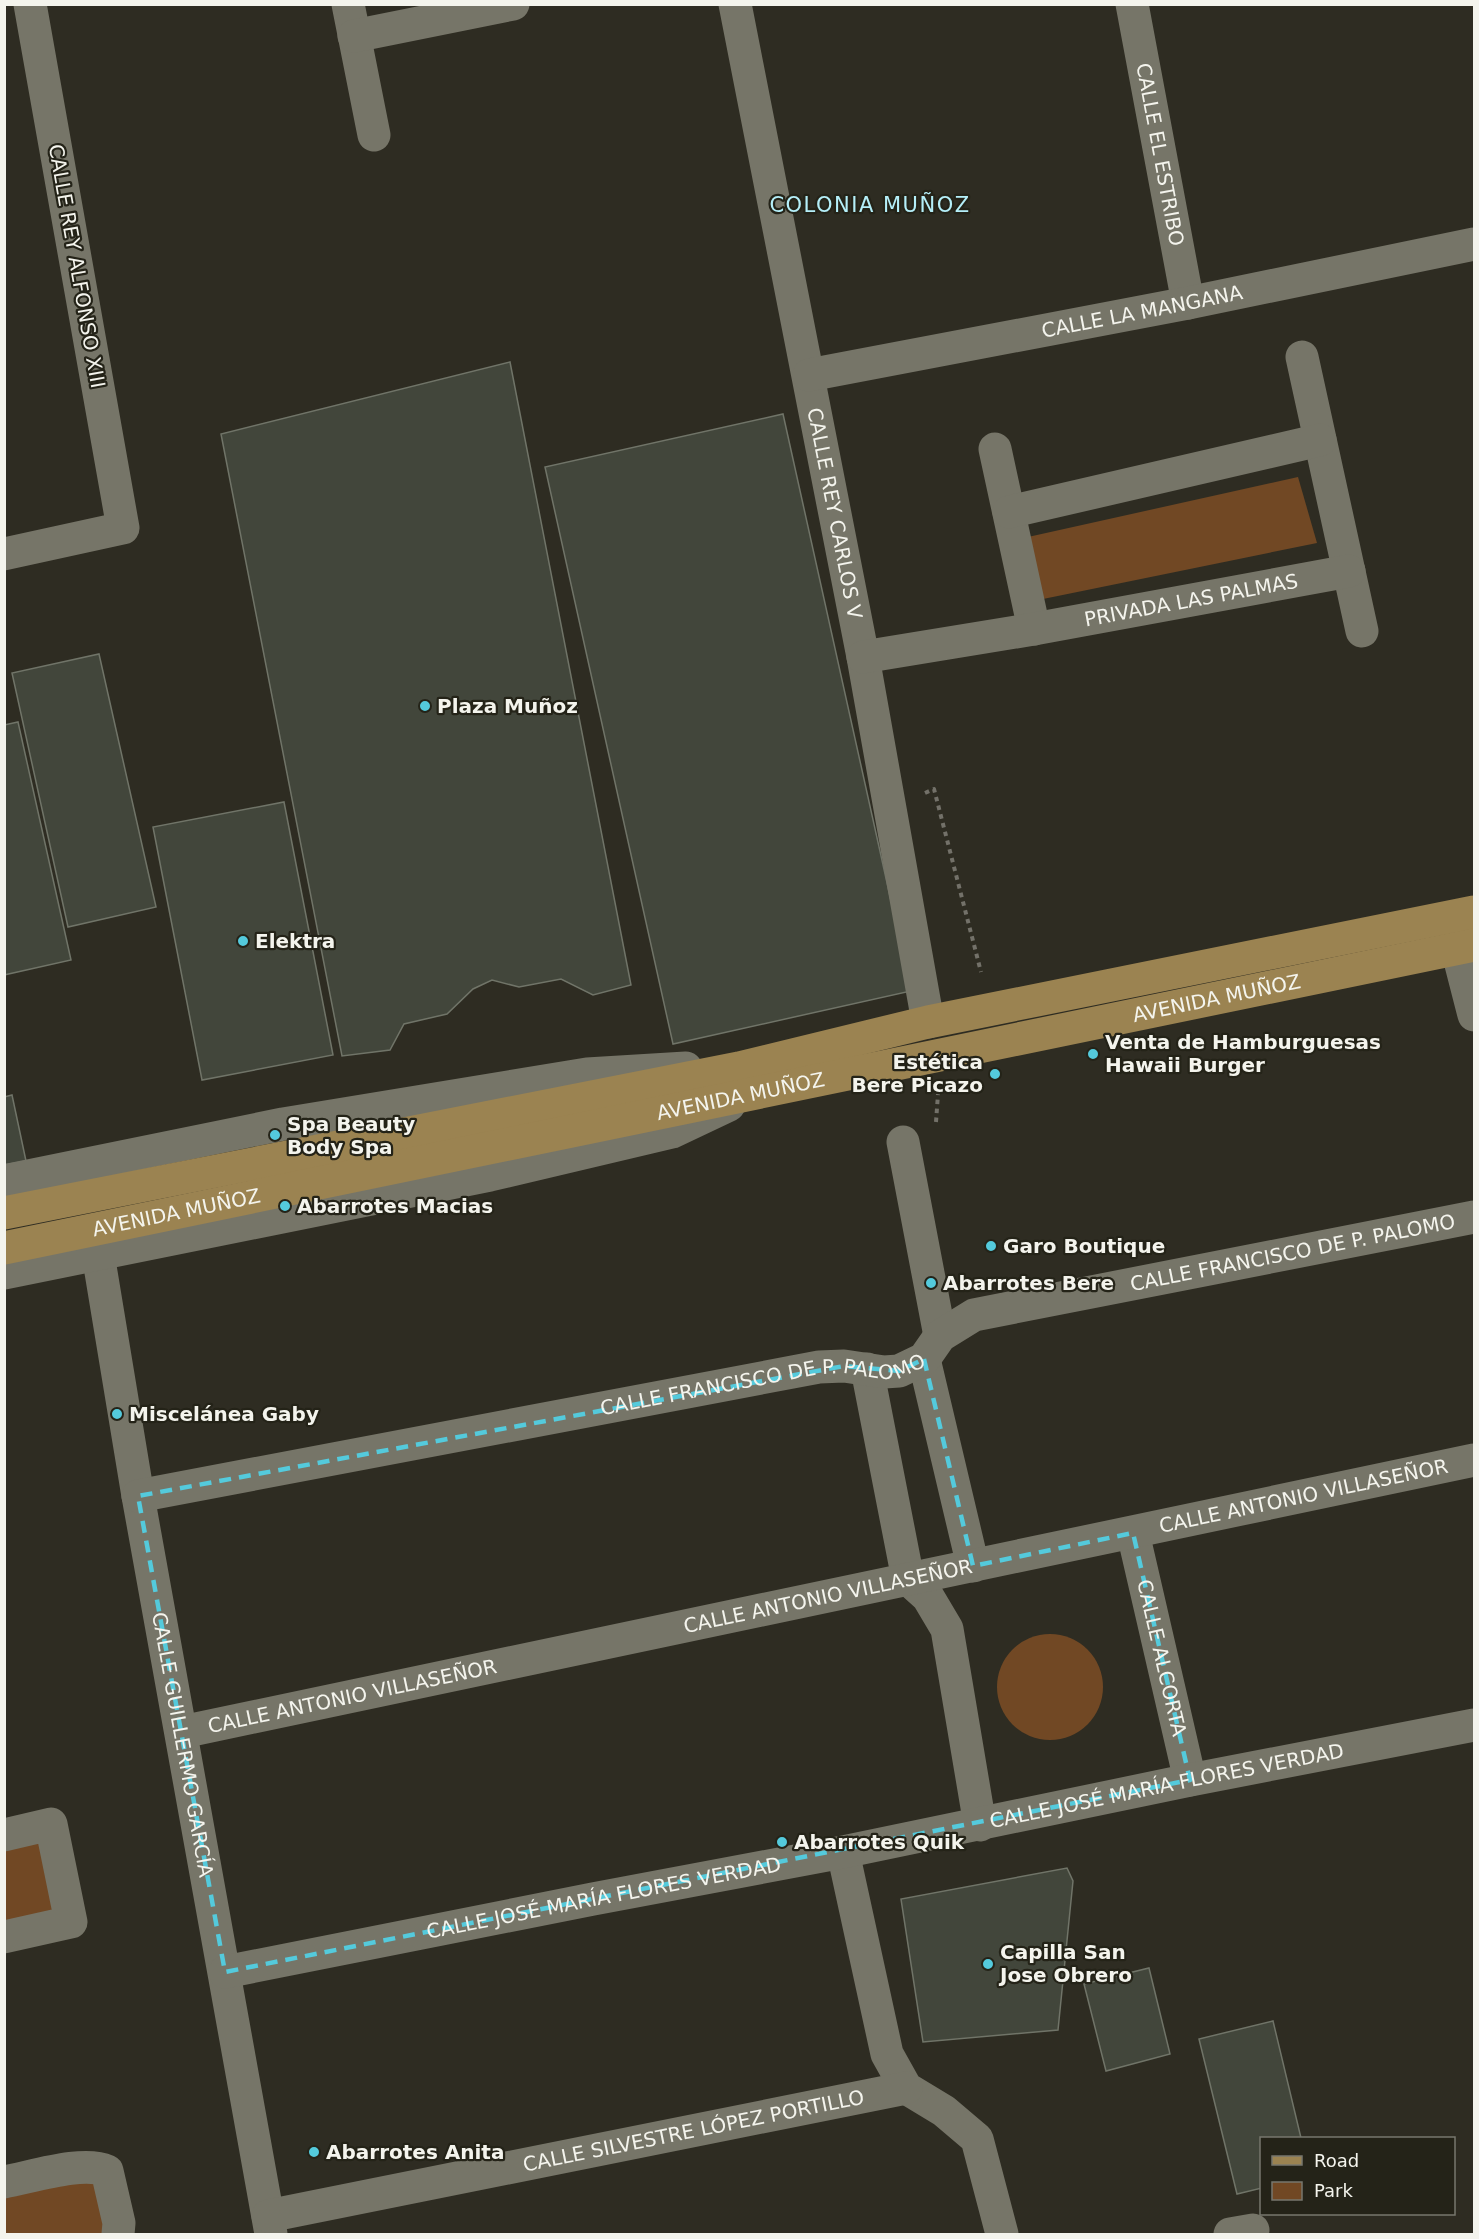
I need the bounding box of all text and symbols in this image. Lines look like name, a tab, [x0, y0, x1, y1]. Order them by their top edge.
street label: CALLE EL ESTRIBO	[1131, 61, 1189, 248]
street label: CALLE REY ALFONSO XIII	[44, 142, 110, 390]
district label: COLONIA MUÑOZ	[769, 191, 971, 217]
street label: CALLE LA MANGANA	[1039, 280, 1245, 343]
street label: CALLE REY CARLOS V	[802, 406, 867, 621]
street label: PRIVADA LAS PALMAS	[1082, 569, 1300, 632]
place label: Plaza Muñoz	[437, 694, 578, 718]
marker: Plaza Muñoz	[418, 699, 432, 713]
place label: Elektra	[255, 929, 335, 953]
marker: Elektra	[236, 934, 250, 948]
street label: AVENIDA MUÑOZ	[1130, 969, 1303, 1027]
place label: Venta de Hamburguesas Hawaii Burger	[1105, 1030, 1381, 1077]
marker: Venta de Hamburguesas Hawaii Burger	[1086, 1047, 1100, 1061]
place label: Estética Bere Picazo	[852, 1050, 983, 1097]
street label: AVENIDA MUÑOZ	[654, 1067, 827, 1125]
marker: Estética Bere Picazo	[988, 1067, 1002, 1081]
place label: Spa Beauty Body Spa	[287, 1112, 415, 1159]
marker: Spa Beauty Body Spa	[268, 1128, 282, 1142]
street label: AVENIDA MUÑOZ	[90, 1183, 263, 1241]
place label: Abarrotes Macias	[297, 1194, 493, 1218]
marker: Abarrotes Macias	[278, 1199, 292, 1213]
street label: CALLE FRANCISCO DE P. PALOMO	[1128, 1209, 1457, 1296]
place label: Garo Boutique	[1003, 1234, 1165, 1258]
marker: Garo Boutique	[984, 1239, 998, 1253]
place label: Abarrotes Bere	[943, 1271, 1114, 1295]
marker: Abarrotes Bere	[924, 1276, 938, 1290]
street label: CALLE FRANCISCO DE P. PALOMO	[598, 1348, 929, 1420]
place label: Miscelánea Gaby	[129, 1402, 319, 1426]
marker: Miscelánea Gaby	[110, 1407, 124, 1421]
street label: CALLE ANTONIO VILLASEÑOR	[1157, 1454, 1450, 1538]
street label: CALLE ANTONIO VILLASEÑOR	[681, 1554, 975, 1638]
street label: CALLE ALCORTA	[1132, 1577, 1192, 1739]
street label: CALLE GUILLERMO GARCÍA	[147, 1610, 219, 1879]
street label: CALLE ANTONIO VILLASEÑOR	[206, 1654, 499, 1738]
street label: CALLE JOSÉ MARÍA FLORES VERDAD	[987, 1738, 1346, 1833]
place label: Abarrotes Quik	[794, 1830, 965, 1854]
marker: Abarrotes Quik	[775, 1835, 789, 1849]
street label: CALLE JOSÉ MARÍA FLORES VERDAD	[424, 1852, 783, 1944]
place label: Capilla San Jose Obrero	[998, 1940, 1132, 1987]
marker: Capilla San Jose Obrero	[981, 1957, 995, 1971]
street label: CALLE SILVESTRE LÓPEZ PORTILLO	[521, 2085, 866, 2177]
legend	[1260, 2137, 1455, 2215]
place label: Abarrotes Anita	[326, 2140, 504, 2164]
marker: Abarrotes Anita	[307, 2145, 321, 2159]
text: Road	[1314, 2150, 1359, 2171]
text: Park	[1314, 2180, 1353, 2201]

